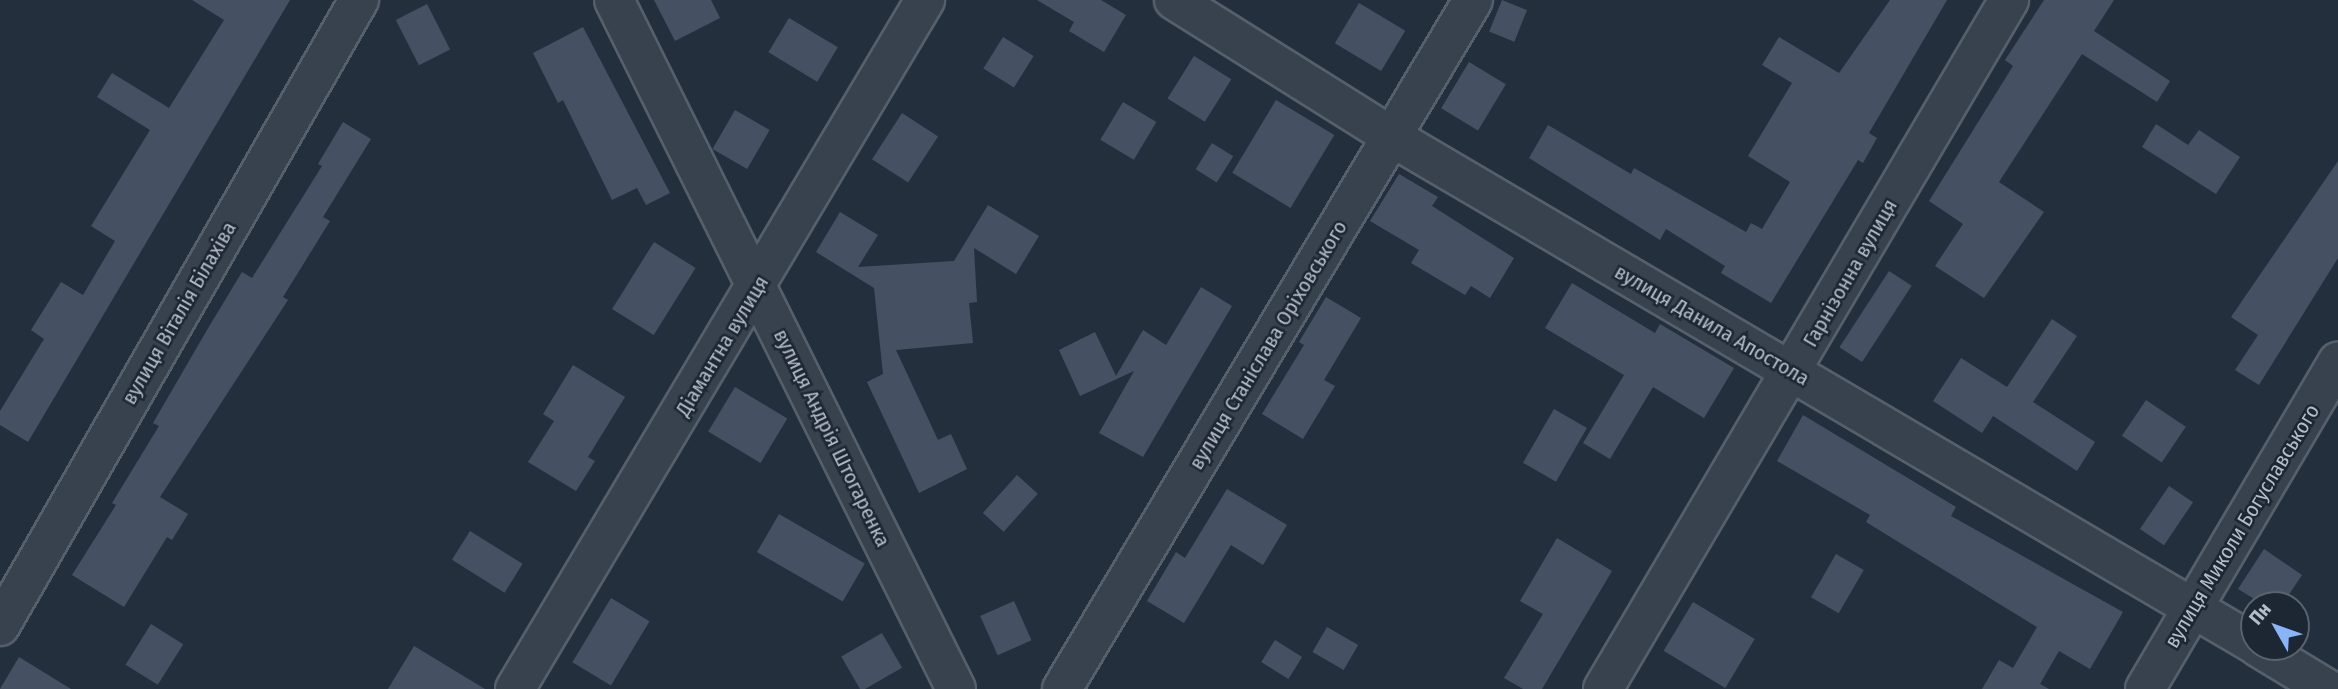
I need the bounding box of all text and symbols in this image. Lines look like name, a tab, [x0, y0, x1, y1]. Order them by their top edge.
street label: Гарнізонна вулиця	[1797, 195, 1903, 351]
street label: вулиця Станіслава Оріховського	[1184, 216, 1352, 474]
street label: вулиця Віталія Білахіва	[116, 217, 242, 409]
street label: вулиця Данила Апостола	[1610, 259, 1814, 391]
street label: Діамантна вулиця	[670, 271, 774, 421]
street label: вулиця Андрія Штогаренка	[768, 325, 896, 551]
street label: вулиця Миколи Богуславського	[2159, 400, 2325, 652]
north arrow	[2240, 591, 2310, 661]
text: Пн	[2244, 598, 2276, 629]

